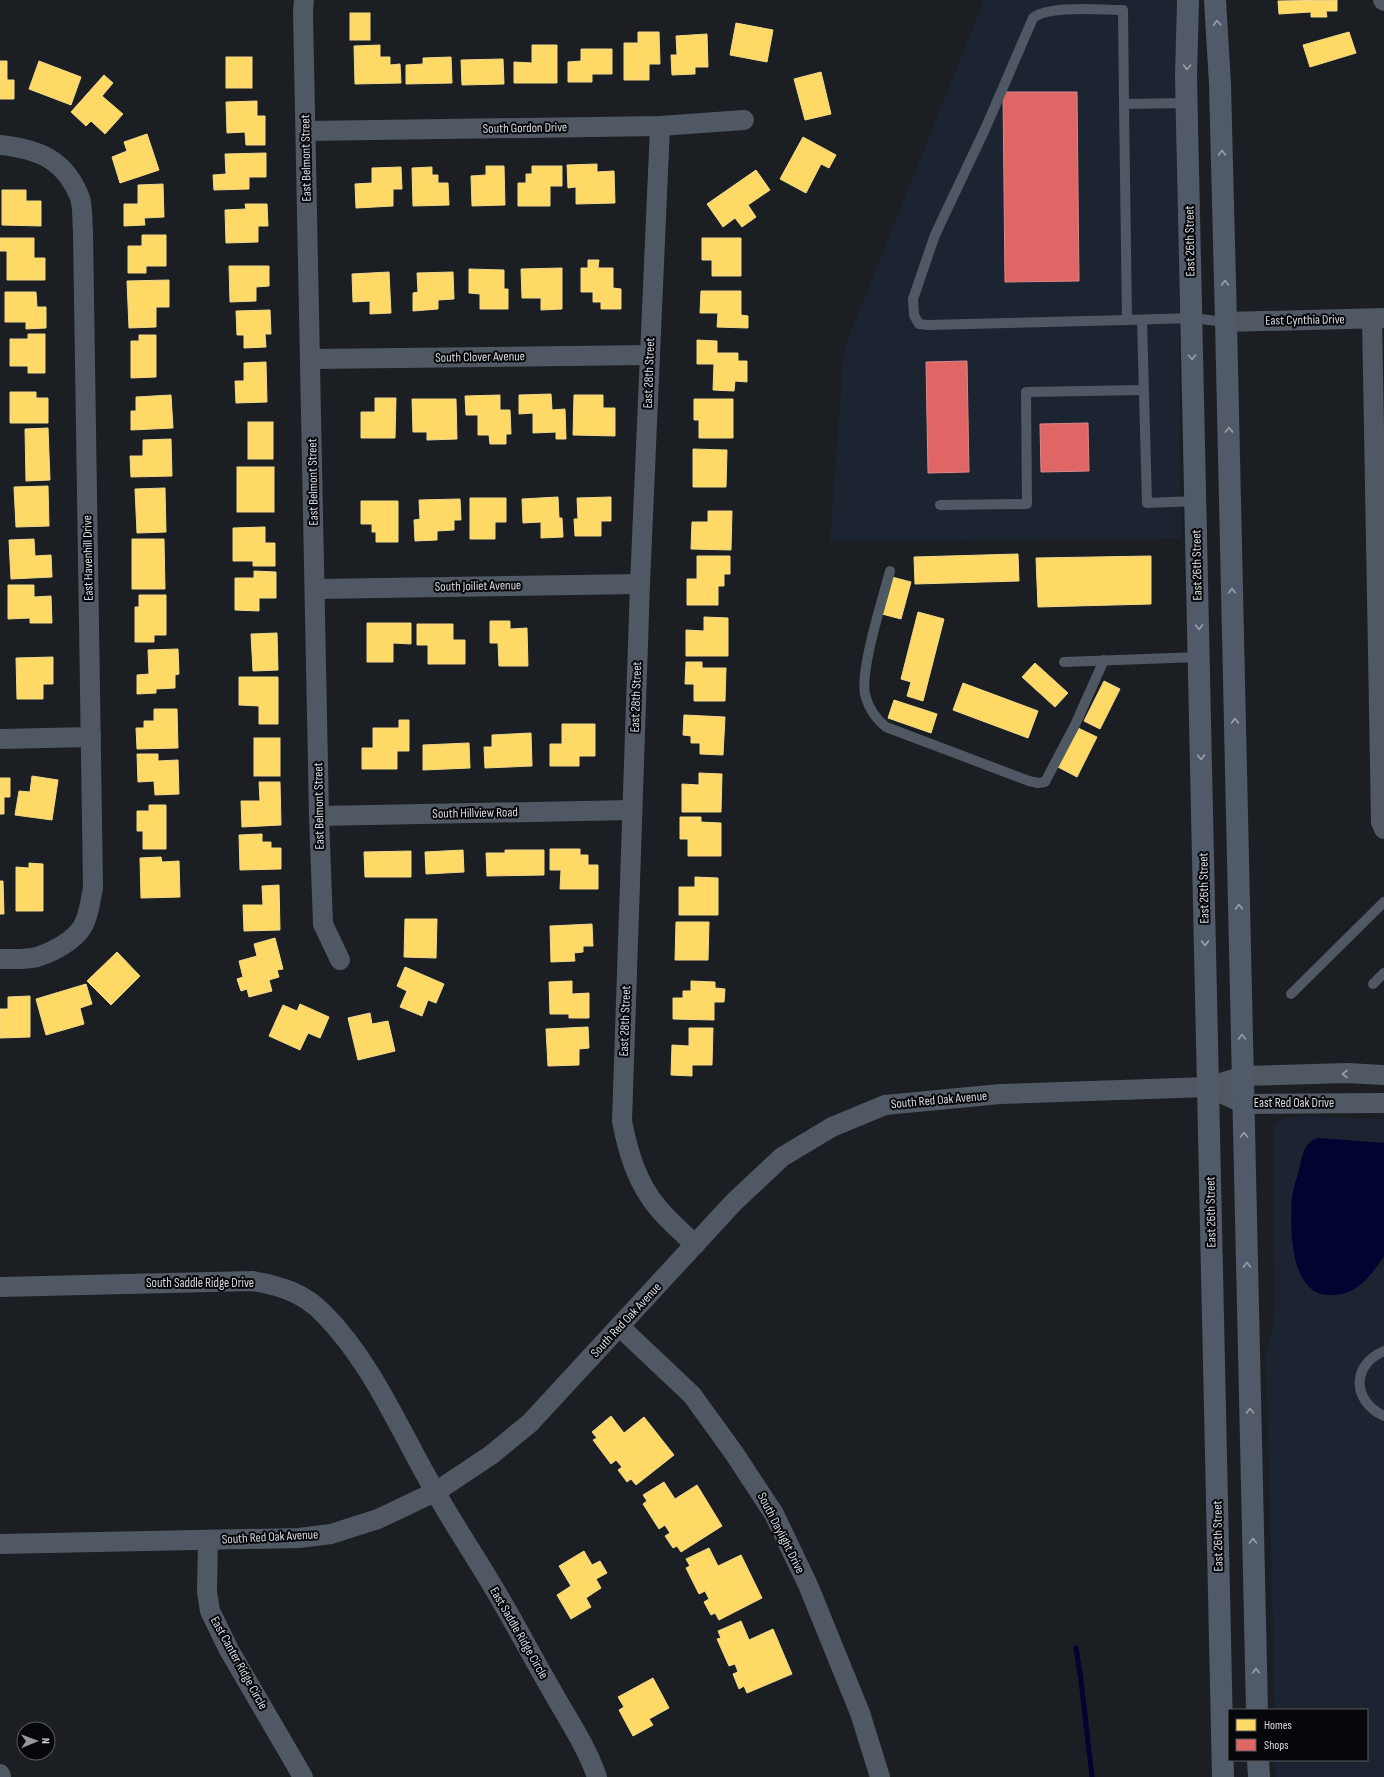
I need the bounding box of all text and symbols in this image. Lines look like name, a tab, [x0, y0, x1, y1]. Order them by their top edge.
one-way arrow	[1212, 20, 1221, 26]
one-way arrow	[1182, 64, 1191, 70]
street label: East Belmont Street	[297, 114, 315, 202]
street label: South Gordon Drive	[483, 119, 567, 137]
one-way arrow	[1218, 150, 1226, 156]
street label: East 26th Street	[1181, 205, 1199, 277]
one-way arrow	[1221, 280, 1229, 286]
street label: East Cynthia Drive	[1265, 311, 1345, 329]
street label: East 28th Street	[640, 337, 658, 409]
street label: South Clover Avenue	[435, 348, 525, 366]
one-way arrow	[1188, 354, 1197, 360]
one-way arrow	[1225, 427, 1233, 433]
street label: East Belmont Street	[304, 438, 322, 526]
street label: East Havenhill Drive	[79, 515, 97, 601]
street label: East 26th Street	[1188, 529, 1206, 601]
street label: South Joiliet Avenue	[435, 577, 521, 595]
one-way arrow	[1228, 588, 1237, 594]
one-way arrow	[1194, 624, 1203, 630]
street label: East 28th Street	[627, 661, 645, 733]
one-way arrow	[1231, 718, 1239, 724]
one-way arrow	[1197, 754, 1205, 760]
street label: East Belmont Street	[310, 762, 328, 850]
street label: South Hillview Road	[432, 804, 518, 822]
street label: East 26th Street	[1195, 852, 1213, 924]
one-way arrow	[1235, 904, 1244, 910]
one-way arrow	[1201, 940, 1209, 946]
street label: East 28th Street	[616, 985, 634, 1057]
one-way arrow	[1238, 1034, 1246, 1040]
one-way arrow	[1342, 1069, 1348, 1078]
street label: South Red Oak Avenue	[890, 1088, 988, 1112]
street label: East Red Oak Drive	[1254, 1095, 1334, 1111]
one-way arrow	[1240, 1132, 1249, 1138]
street label: East 26th Street	[1202, 1176, 1220, 1248]
one-way arrow	[1243, 1262, 1251, 1268]
street label: South Saddle Ridge Drive	[146, 1275, 254, 1291]
street label: South Red Oak Avenue	[587, 1279, 665, 1361]
one-way arrow	[1246, 1408, 1254, 1414]
street label: South Daylight Drive	[754, 1490, 808, 1576]
street label: East 26th Street	[1209, 1500, 1227, 1572]
street label: South Red Oak Avenue	[221, 1526, 319, 1548]
one-way arrow	[1249, 1538, 1257, 1544]
street label: East Saddle Ridge Circle	[486, 1584, 552, 1682]
street label: East Canter Ridge Circle	[207, 1614, 271, 1712]
one-way arrow	[1252, 1668, 1260, 1674]
legend	[1228, 1709, 1368, 1761]
text: Homes	[1264, 1718, 1292, 1733]
north arrow	[16, 1721, 56, 1761]
text: N	[39, 1738, 52, 1744]
text: Shops	[1264, 1738, 1289, 1753]

